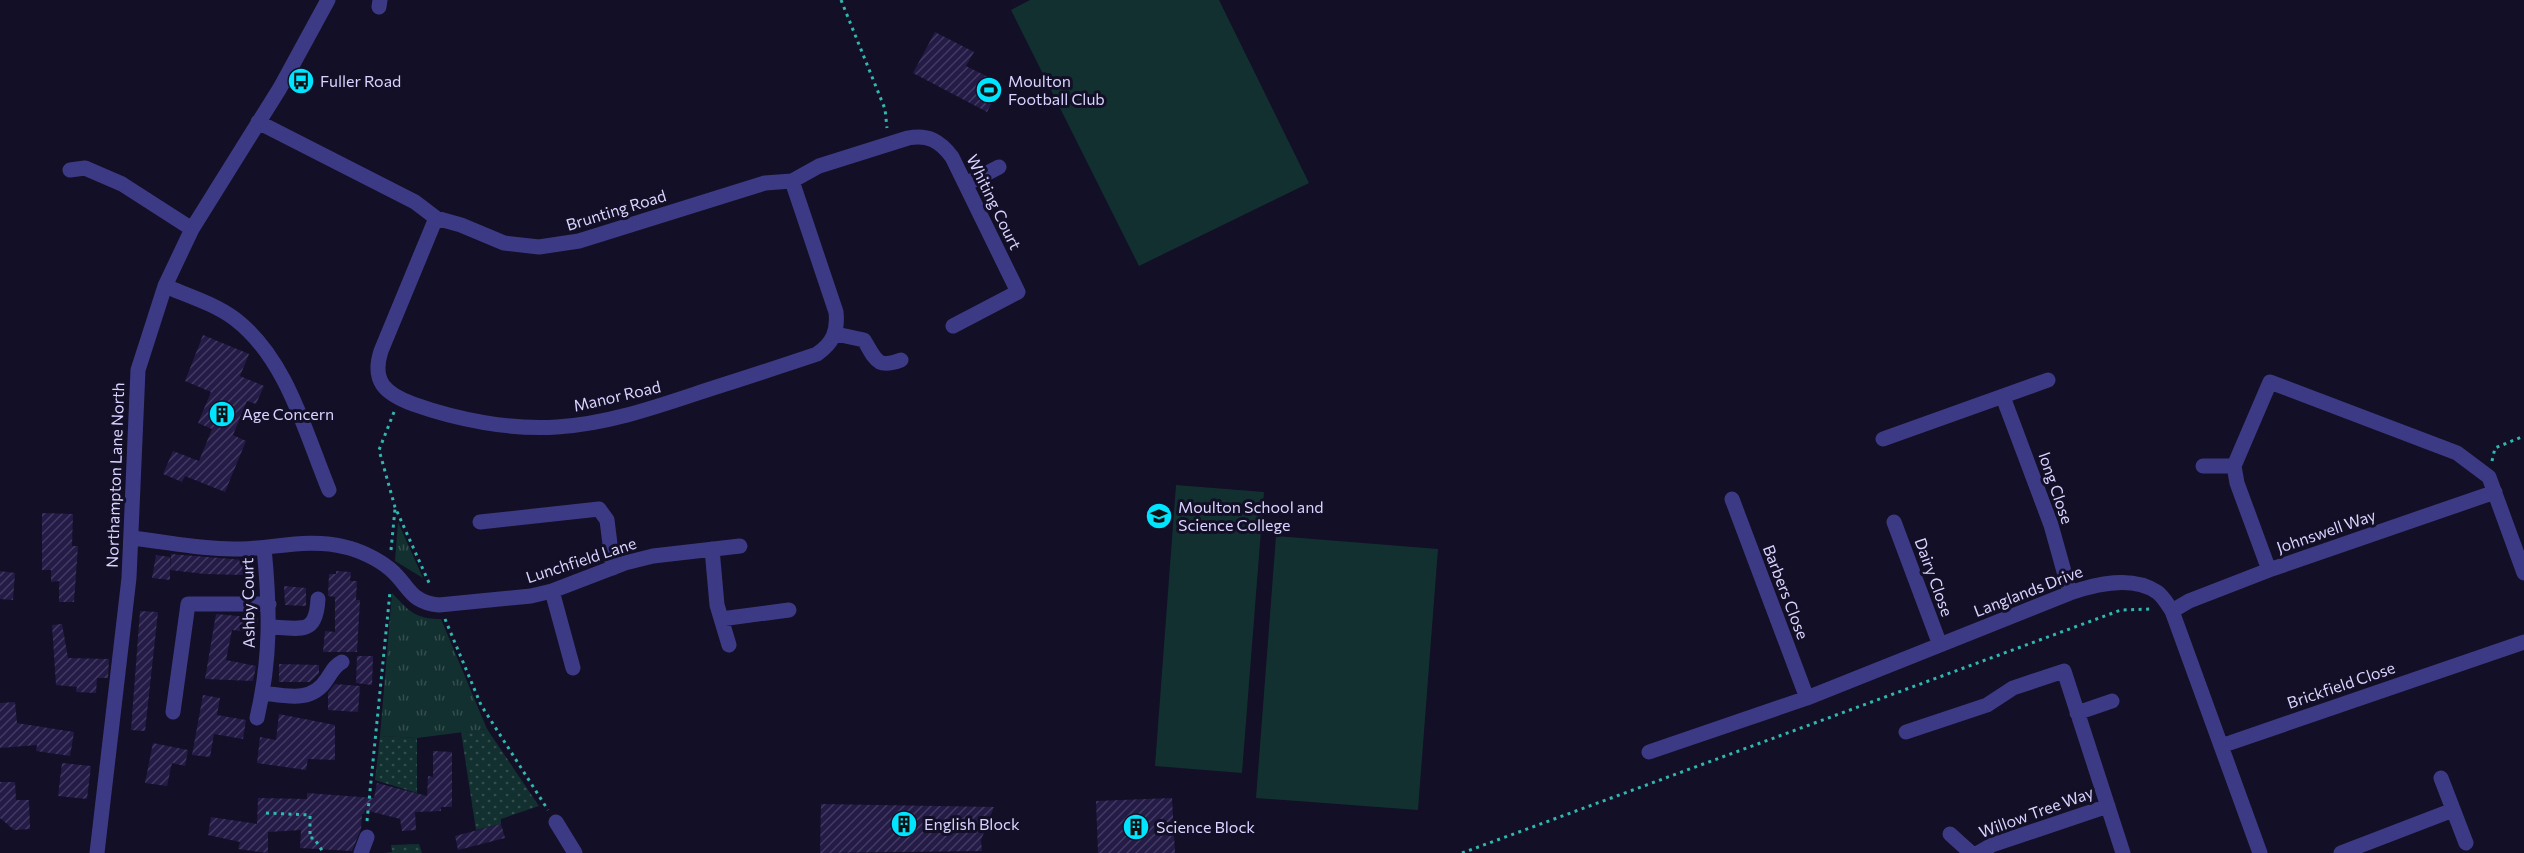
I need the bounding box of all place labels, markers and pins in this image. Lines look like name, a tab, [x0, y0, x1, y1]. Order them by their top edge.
bus stop icon: Fuller Road	[286, 66, 316, 96]
place label: Fuller Road	[320, 71, 401, 90]
place label: Moulton Football Club	[1008, 71, 1105, 108]
sports icon: Moulton Football Club	[974, 75, 1004, 105]
building icon: Age Concern	[207, 399, 237, 429]
place label: Age Concern	[242, 404, 334, 423]
place label: Moulton School and Science College	[1178, 497, 1324, 534]
school or university icon: Moulton School and Science College	[1144, 501, 1174, 531]
building icon: English Block	[889, 809, 919, 839]
building icon: Science Block	[1121, 812, 1151, 842]
place label: English Block	[924, 814, 1020, 833]
place label: Science Block	[1156, 817, 1255, 836]

